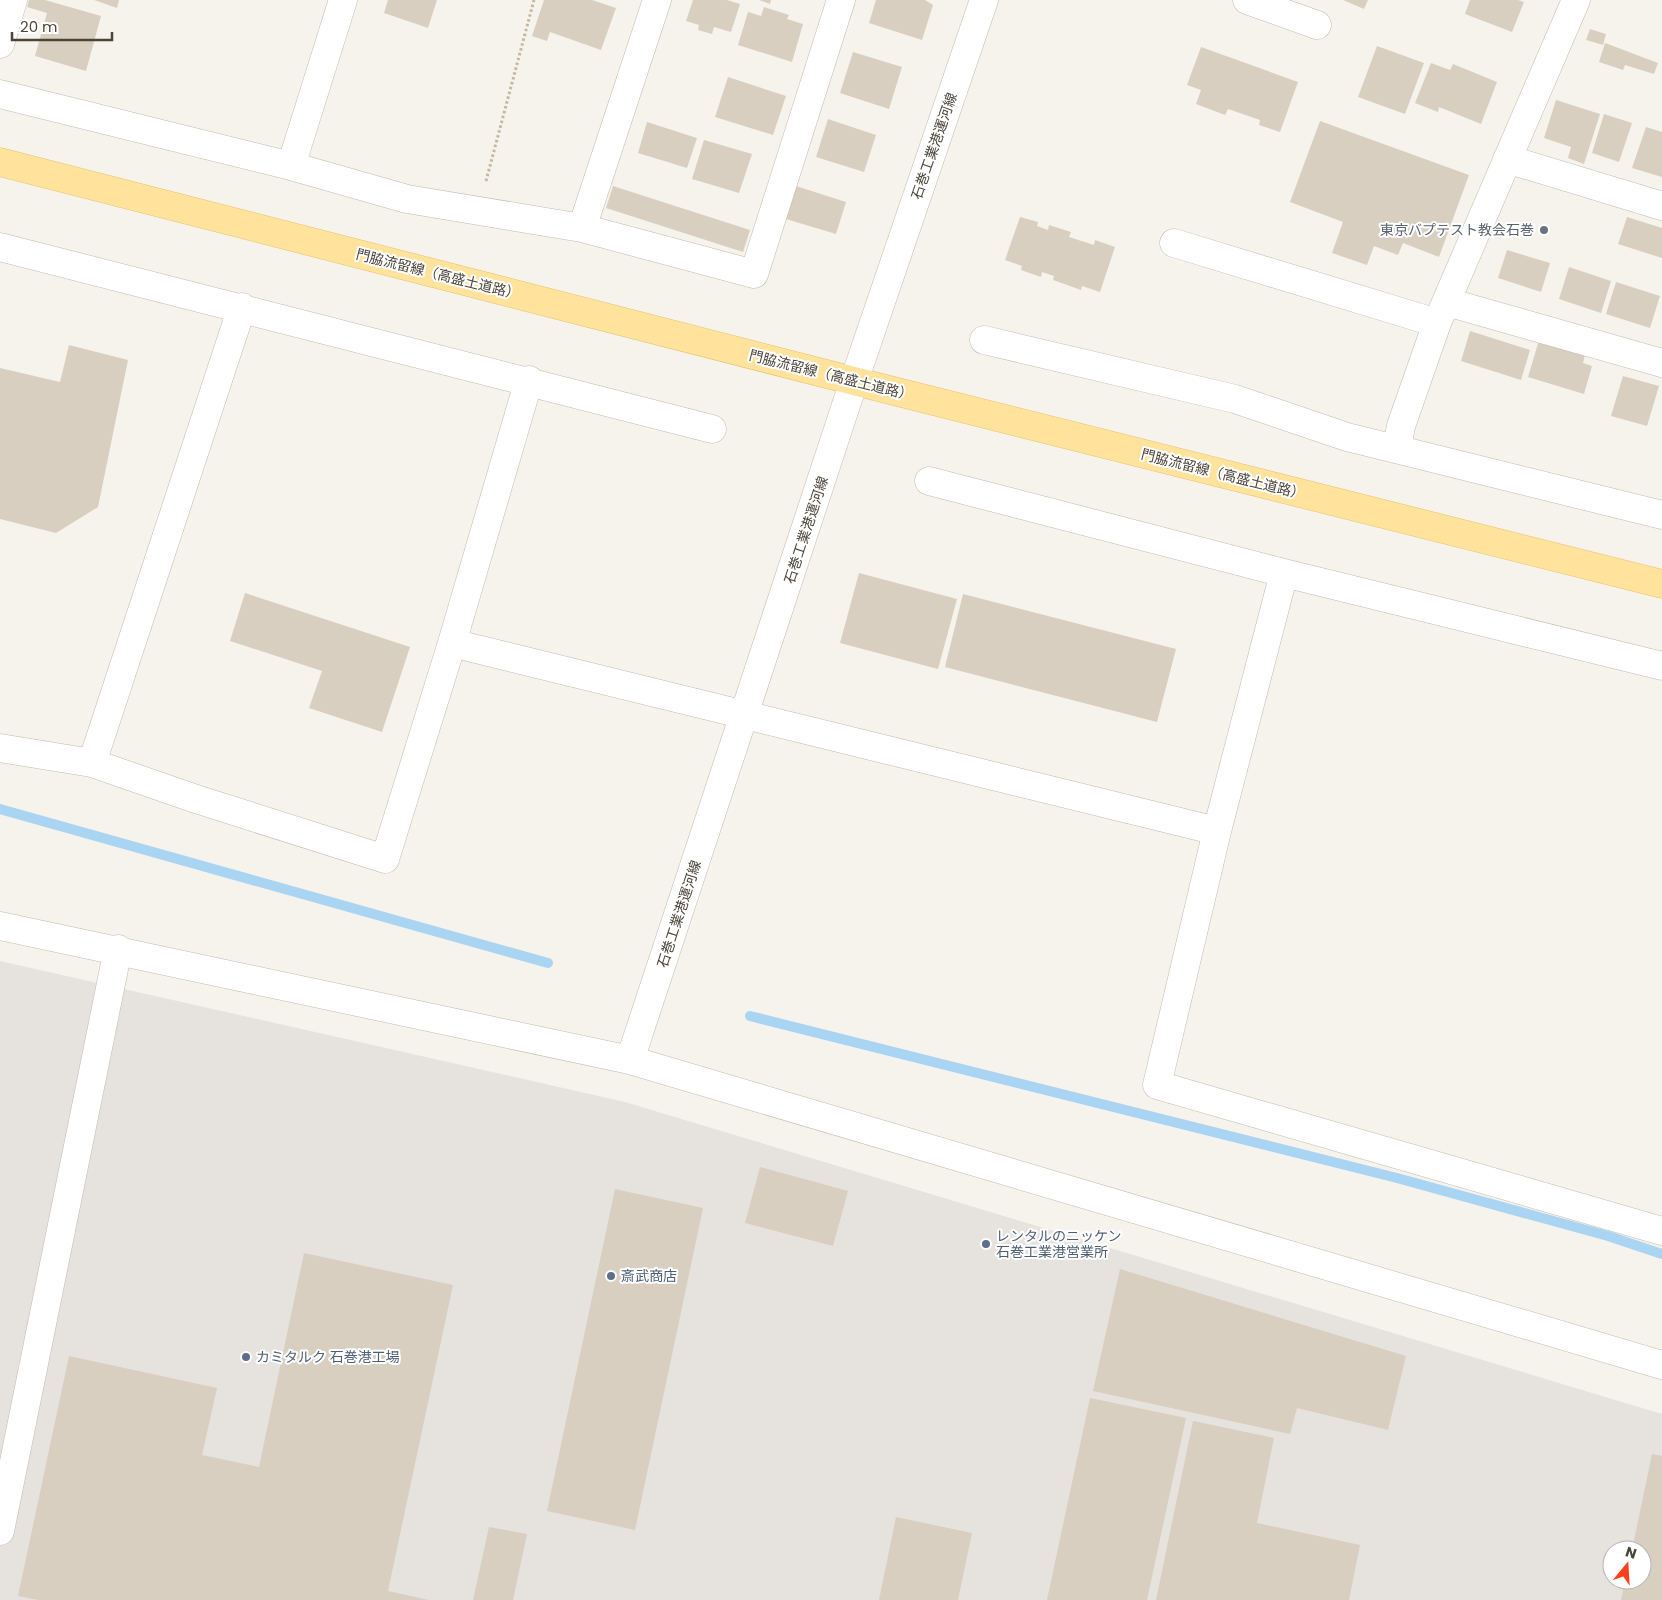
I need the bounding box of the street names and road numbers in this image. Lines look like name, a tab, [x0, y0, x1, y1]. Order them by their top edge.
street label: 石巻工業港運河線	[906, 90, 962, 202]
street label: 門脇流留線（高盛土道路）	[354, 244, 522, 304]
street label: 門脇流留線（高盛土道路）	[747, 345, 915, 405]
street label: 門脇流留線（高盛土道路）	[1139, 444, 1307, 504]
street label: 石巻工業港運河線	[779, 474, 833, 586]
street label: 石巻工業港運河線	[652, 858, 706, 970]

